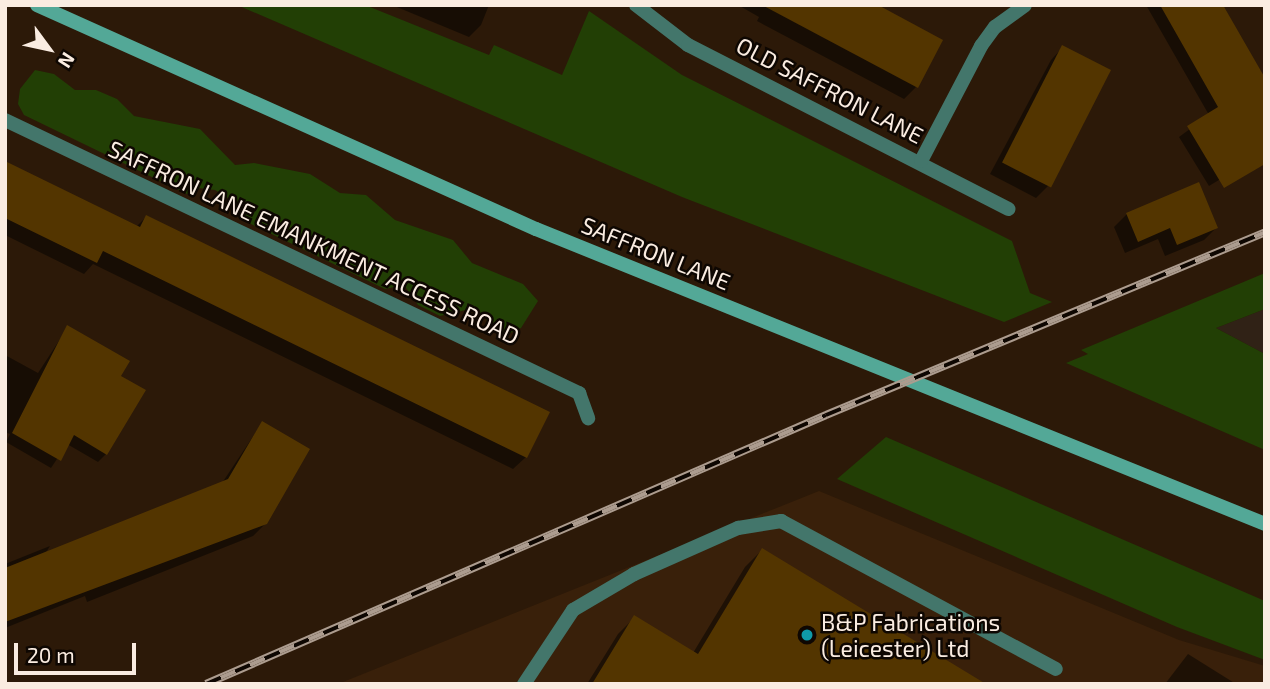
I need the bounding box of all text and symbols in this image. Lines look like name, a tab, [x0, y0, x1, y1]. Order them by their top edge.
north arrow	[14, 14, 84, 84]
street label: OLD SAFFRON LANE	[732, 31, 928, 149]
text: N	[54, 49, 80, 73]
street label: SAFFRON LANE EMANKMENT ACCESS ROAD	[104, 134, 524, 350]
street label: SAFFRON LANE	[578, 211, 734, 295]
place label: B&P Fabrications (Leicester) Ltd	[821, 608, 1001, 662]
marker: B&P Fabrications (Leicester) Ltd	[799, 627, 815, 643]
scale bar	[18, 630, 140, 674]
text: 20 m	[27, 642, 75, 667]

